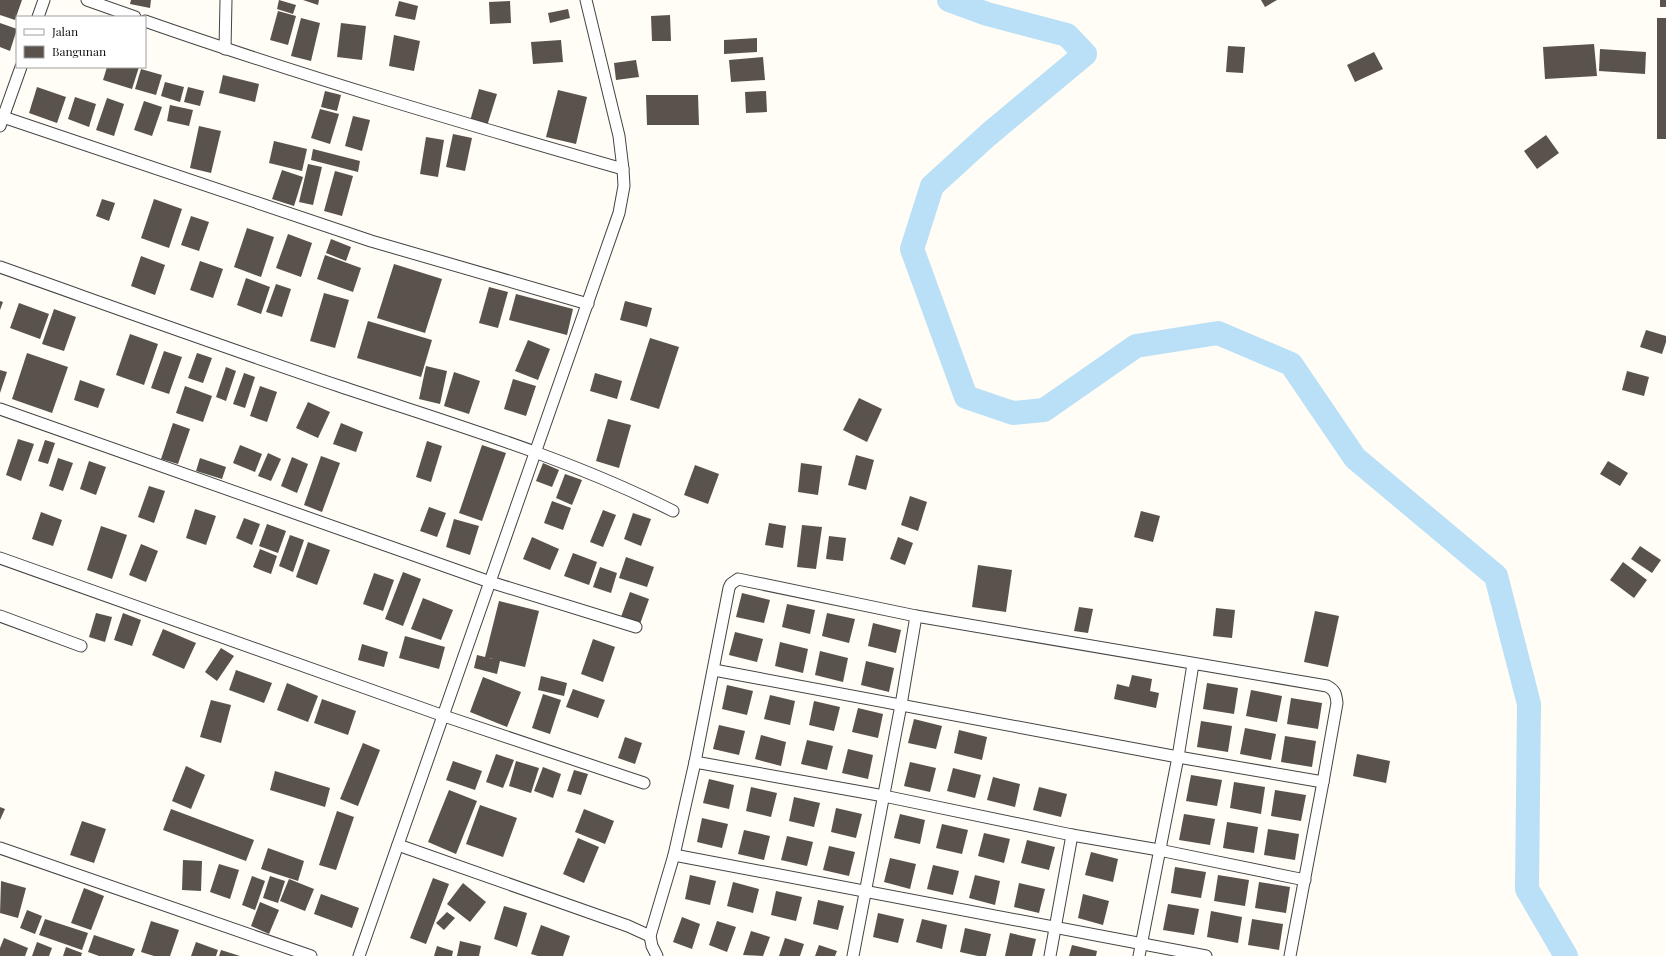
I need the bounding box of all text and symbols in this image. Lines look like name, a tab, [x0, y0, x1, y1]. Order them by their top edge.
legend	[16, 16, 146, 68]
text: Jalan	[51, 23, 78, 39]
text: Bangunan	[52, 43, 106, 59]

